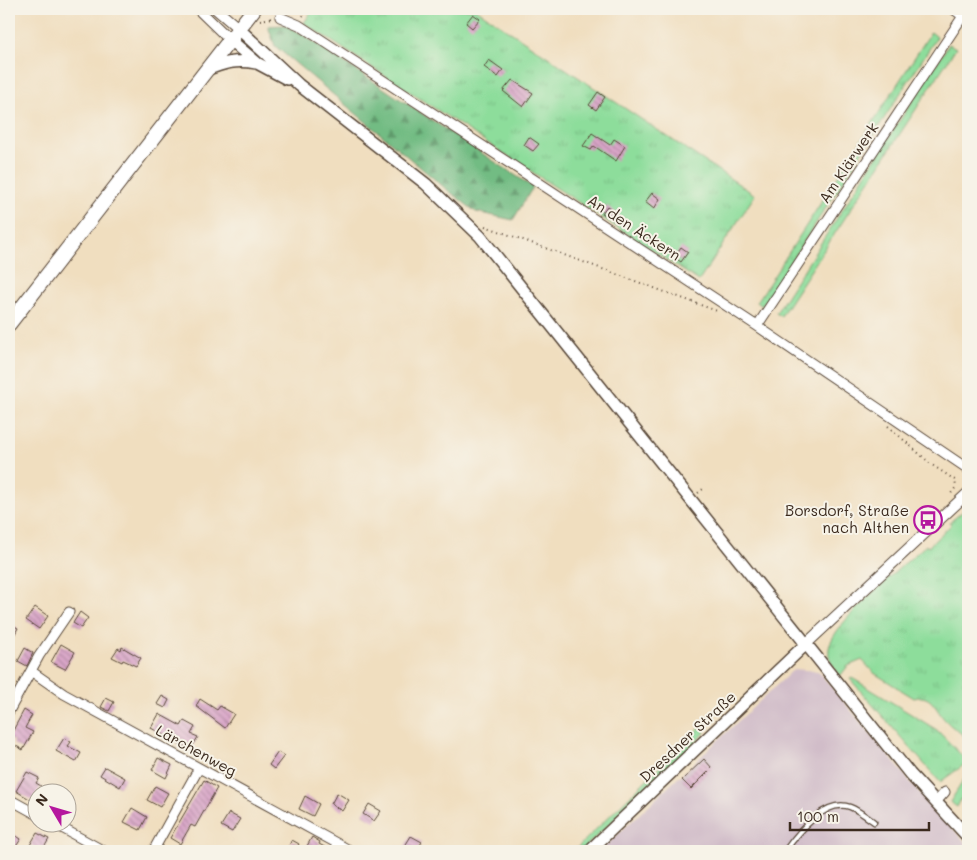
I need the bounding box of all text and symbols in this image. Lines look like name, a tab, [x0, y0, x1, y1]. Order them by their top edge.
street label: Am Klärwerk	[814, 118, 883, 207]
street label: An den Äckern	[584, 190, 685, 265]
place label: Borsdorf, Straße nach Althen	[785, 500, 909, 537]
bus stop icon: Borsdorf, Straße nach Althen	[913, 505, 943, 535]
street label: Dresdner Straße	[635, 686, 740, 786]
street label: Lärchenweg	[153, 720, 241, 781]
north arrow	[28, 782, 78, 832]
text: N	[31, 790, 52, 810]
scale bar	[790, 800, 928, 832]
text: 100 m	[797, 806, 839, 826]

